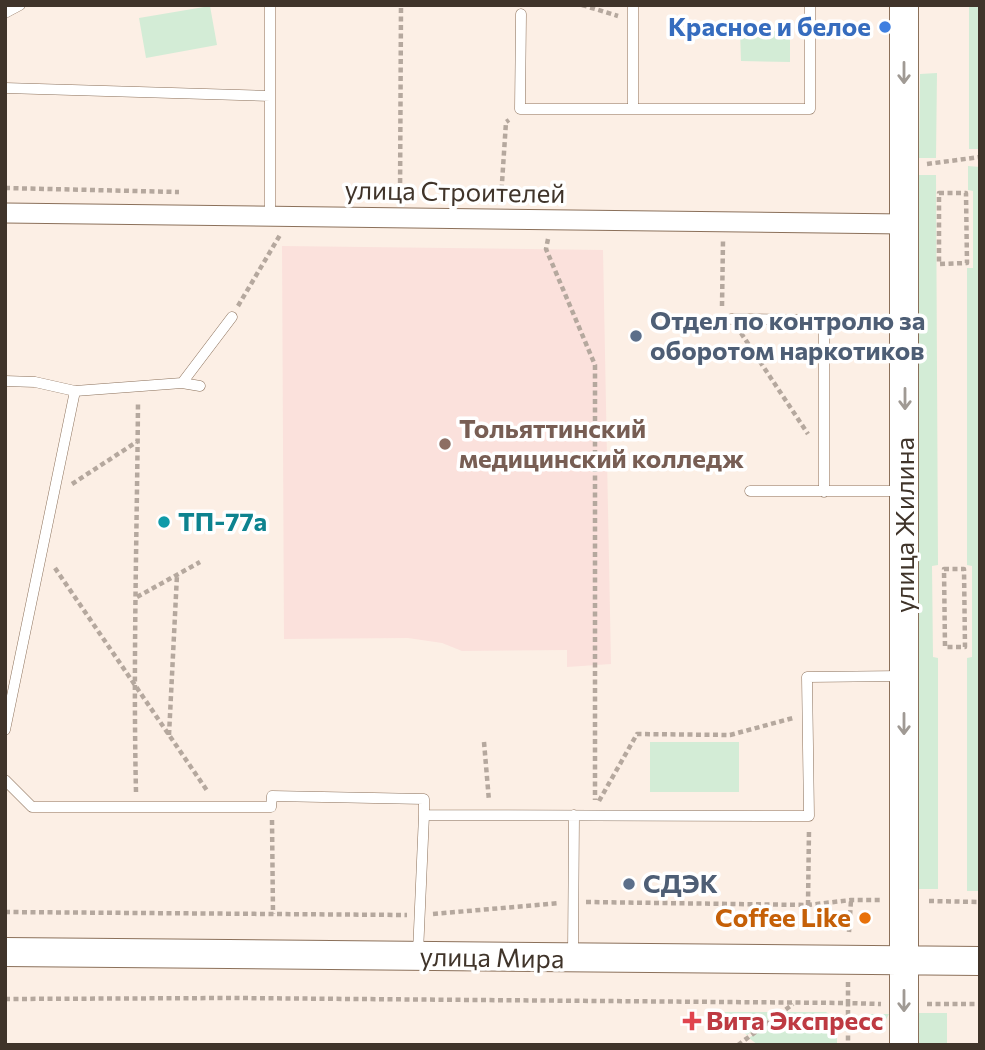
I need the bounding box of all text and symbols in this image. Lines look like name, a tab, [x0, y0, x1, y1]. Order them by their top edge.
place label: Красное и белое	[668, 10, 871, 41]
marker: Красное и белое	[877, 19, 893, 35]
one-way arrow	[897, 62, 911, 85]
street label: улица Строителей	[344, 173, 566, 208]
place label: Отдел по контролю за оборотом наркотиков	[650, 304, 925, 365]
marker: Отдел по контролю за оборотом наркотиков	[628, 328, 644, 344]
one-way arrow	[898, 387, 912, 410]
place label: Тольяттинский медицинский колледж	[459, 412, 744, 473]
marker: Тольяттинский медицинский колледж	[437, 436, 453, 452]
street label: улица Жилина	[888, 437, 919, 613]
place label: ТП-77а	[178, 505, 267, 536]
marker: ТП-77а	[156, 514, 172, 530]
one-way arrow	[897, 713, 911, 736]
place label: СДЭК	[643, 867, 718, 898]
marker: СДЭК	[621, 876, 637, 892]
place label: Coffee Like	[715, 901, 851, 932]
marker: Coffee Like	[857, 910, 873, 926]
street label: улица Мира	[419, 940, 565, 973]
one-way arrow	[897, 989, 911, 1012]
place label: Вита Экспресс	[706, 1004, 883, 1035]
marker: Вита Экспресс	[684, 1013, 700, 1029]

